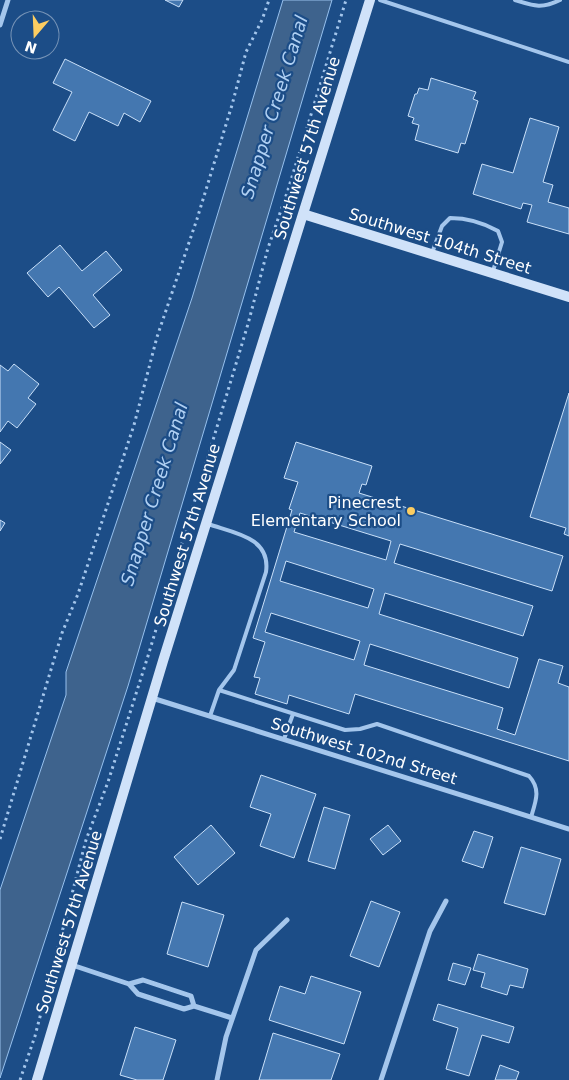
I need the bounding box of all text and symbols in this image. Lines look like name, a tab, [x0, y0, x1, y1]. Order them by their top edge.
north arrow	[10, 10, 60, 60]
water label: Snapper Creek Canal	[236, 13, 312, 201]
text: N	[23, 38, 39, 57]
street label: Southwest 57th Avenue	[270, 54, 344, 242]
street label: Southwest 104th Street	[346, 204, 534, 278]
water label: Snapper Creek Canal	[116, 400, 192, 588]
street label: Southwest 57th Avenue	[150, 441, 224, 629]
place label: Pinecrest Elementary School	[251, 493, 401, 530]
marker: Pinecrest Elementary School	[405, 505, 417, 517]
street label: Southwest 102nd Street	[269, 714, 459, 788]
street label: Southwest 57th Avenue	[32, 828, 106, 1016]

